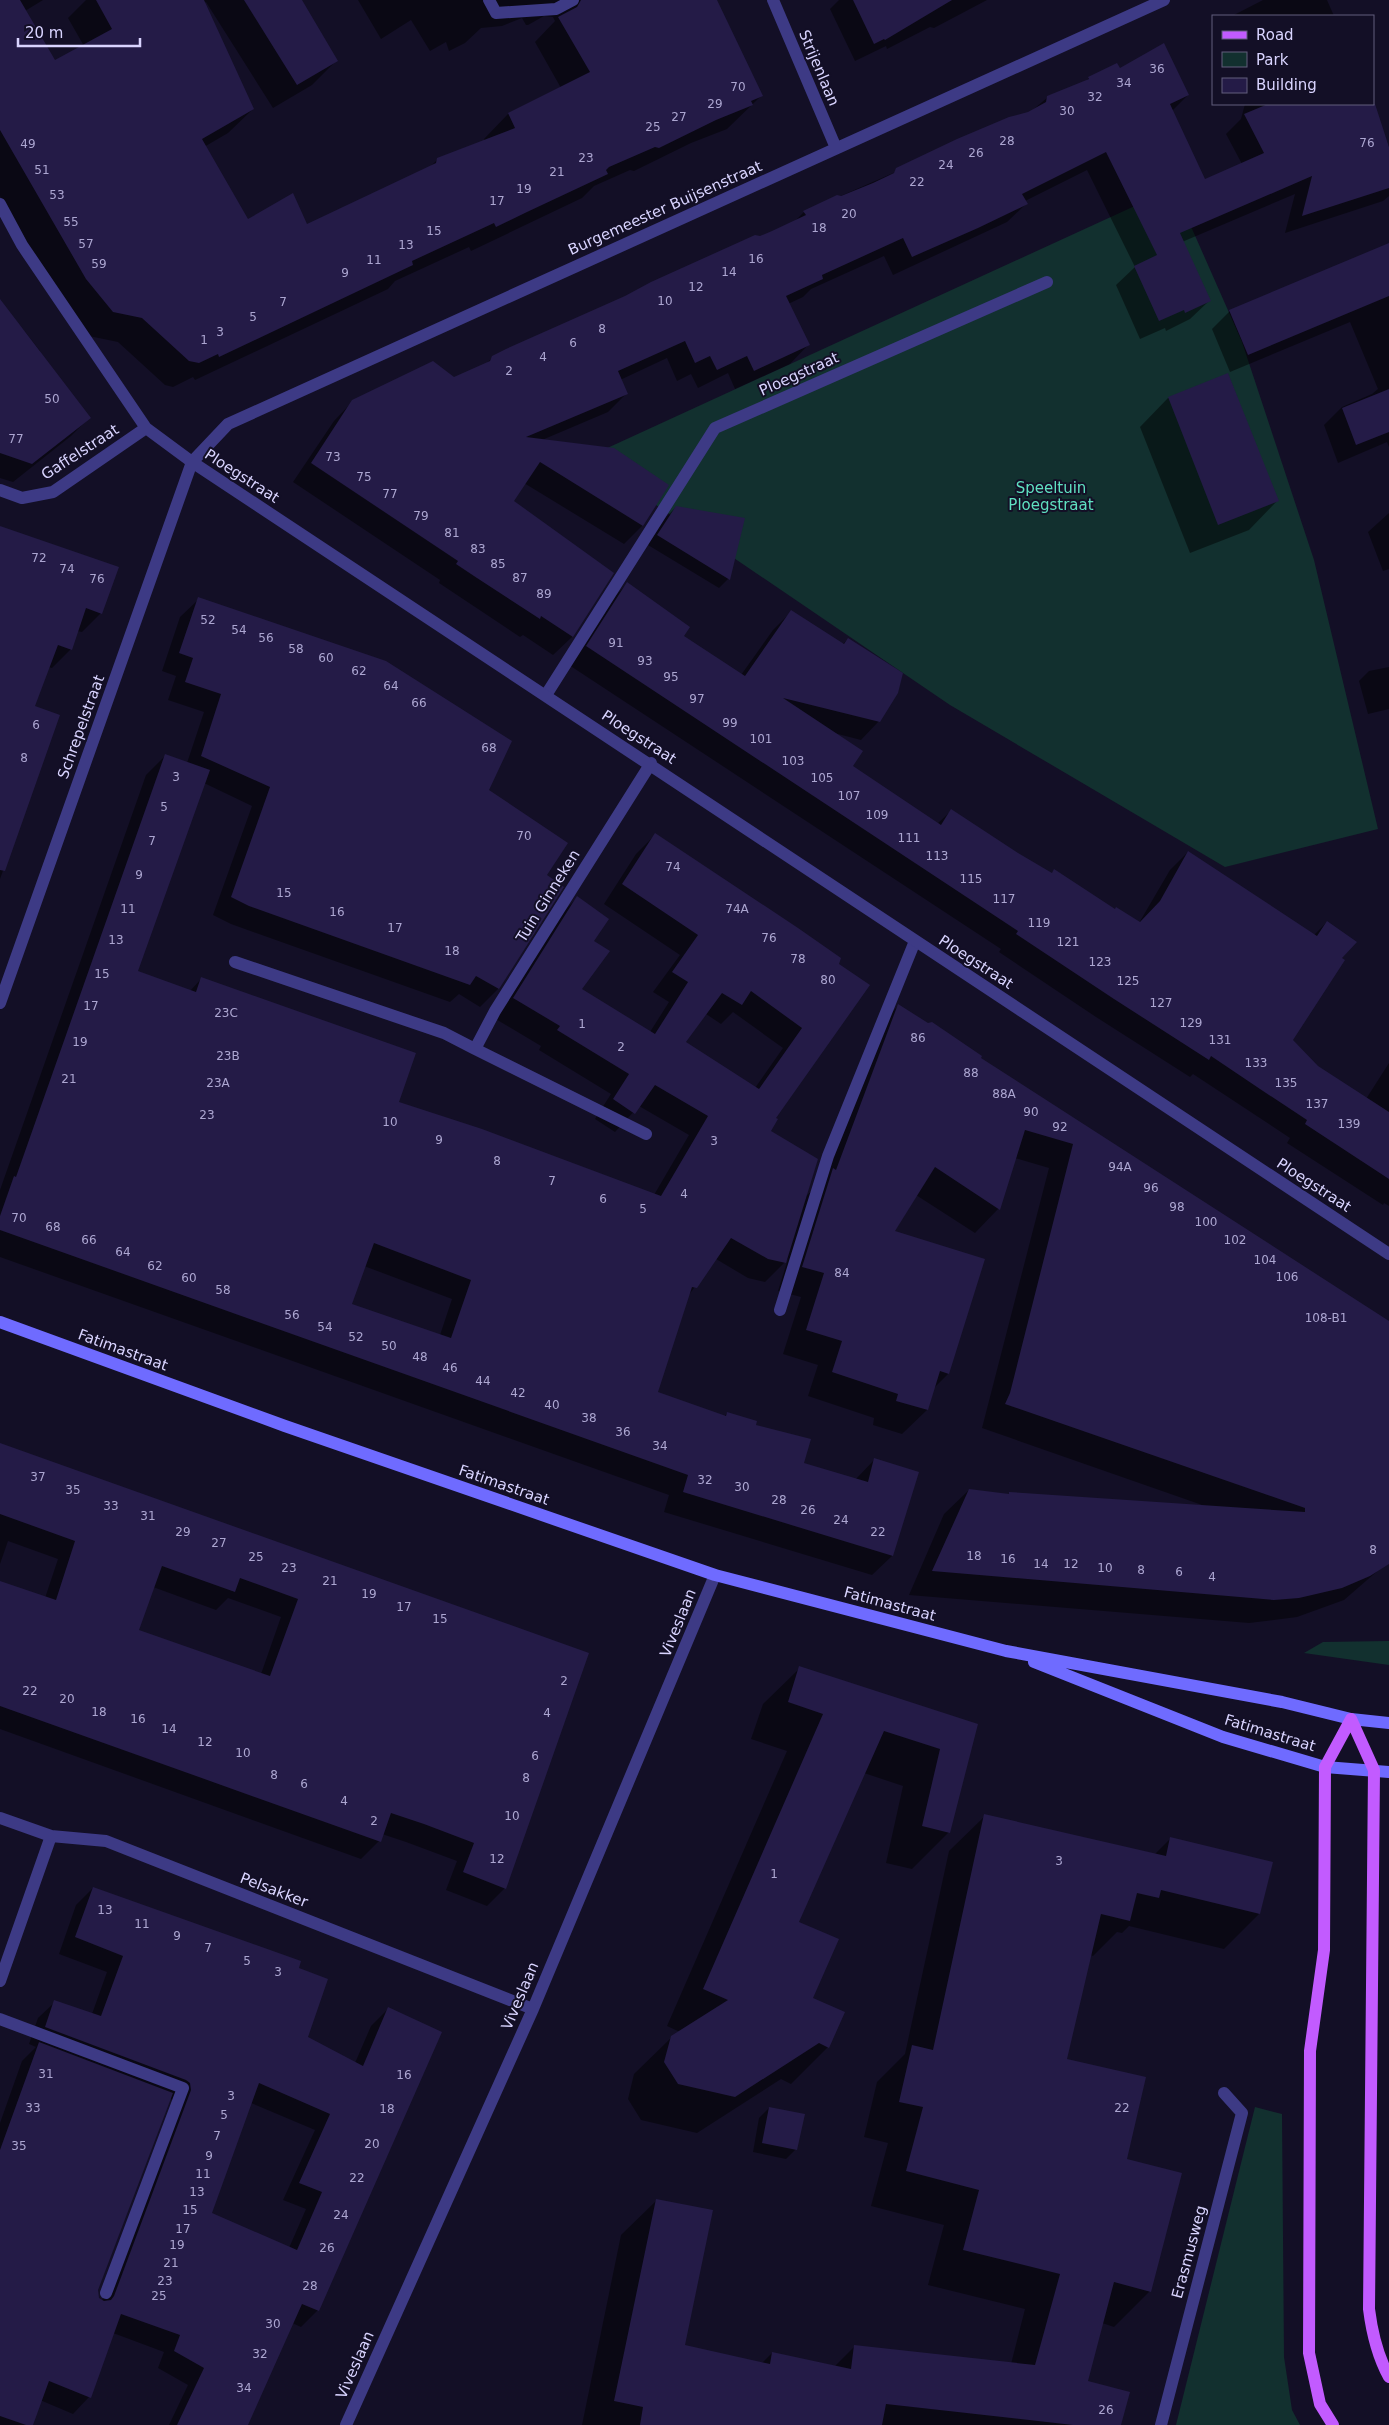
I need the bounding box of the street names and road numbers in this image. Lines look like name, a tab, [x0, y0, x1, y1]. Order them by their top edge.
street label: Strijenlaan	[795, 27, 843, 109]
street label: Burgemeester Buijsenstraat	[565, 157, 765, 259]
street label: Ploegstraat	[756, 348, 842, 400]
street label: Gaffelstraat	[38, 420, 122, 484]
street label: Ploegstraat	[201, 445, 283, 507]
street label: Schrepelstraat	[54, 672, 108, 781]
street label: Ploegstraat	[598, 706, 680, 768]
street label: Tuin Ginneken	[512, 846, 584, 946]
street label: Ploegstraat	[935, 931, 1017, 993]
street label: Ploegstraat	[1273, 1154, 1355, 1216]
street label: Fatimastraat	[76, 1325, 171, 1375]
street label: Fatimastraat	[456, 1461, 552, 1509]
street label: Fatimastraat	[842, 1583, 938, 1625]
street label: Viveslaan	[656, 1586, 700, 1660]
street label: Fatimastraat	[1222, 1711, 1318, 1755]
street label: Pelsakker	[238, 1869, 311, 1911]
street label: Viveslaan	[498, 1959, 542, 2033]
street label: Erasmusweg	[1168, 2203, 1210, 2301]
street label: Viveslaan	[332, 2328, 378, 2402]

